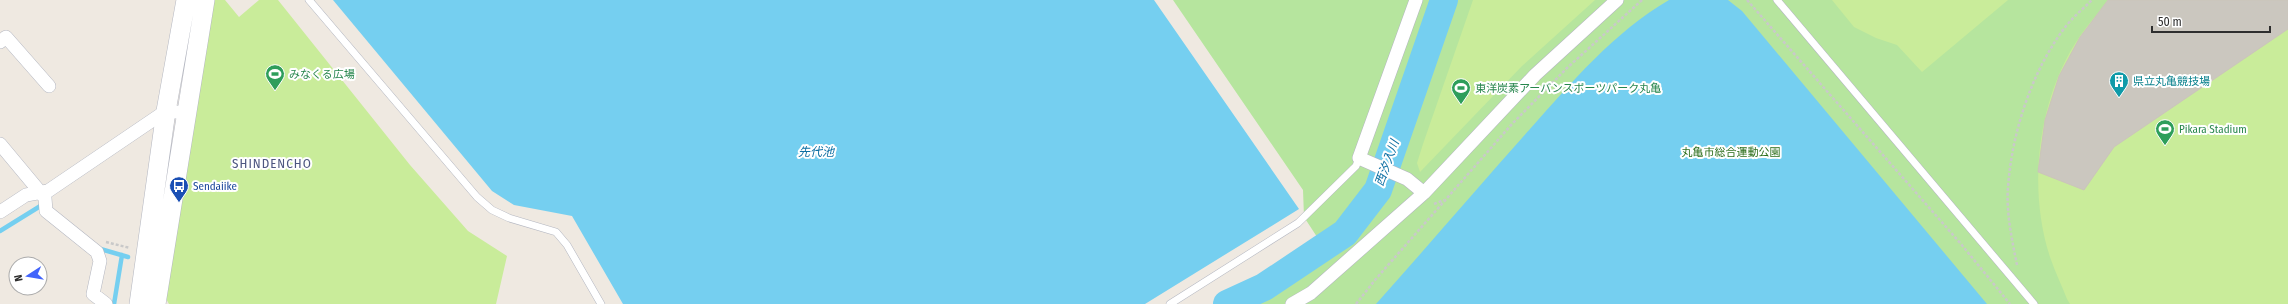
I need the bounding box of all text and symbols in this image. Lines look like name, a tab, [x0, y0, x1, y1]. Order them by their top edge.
scale bar	[2152, 8, 2270, 34]
text: 50 m	[2158, 15, 2182, 29]
sports icon: みなくる広場	[264, 63, 286, 91]
place label: みなくる広場	[289, 68, 355, 81]
building icon: 県立丸亀競技場	[2108, 70, 2130, 98]
place label: 県立丸亀競技場	[2133, 75, 2210, 88]
sports icon: 東洋炭素アーバンスポーツパーク丸亀	[1450, 77, 1472, 105]
place label: 東洋炭素アーバンスポーツパーク丸亀	[1475, 82, 1661, 95]
sports icon: Pikara Stadium	[2154, 118, 2176, 146]
place label: Pikara Stadium	[2179, 123, 2247, 136]
water label: 西汐入川	[1372, 136, 1402, 188]
water label: 先代池	[798, 145, 835, 159]
park label: 丸亀市総合運動公園	[1682, 146, 1781, 159]
district label: SHINDENCHO	[232, 156, 312, 171]
bus stop icon: Sendaiike	[168, 175, 190, 203]
place label: Sendaiike	[193, 180, 237, 193]
north arrow	[8, 256, 48, 296]
text: N	[12, 273, 26, 283]

